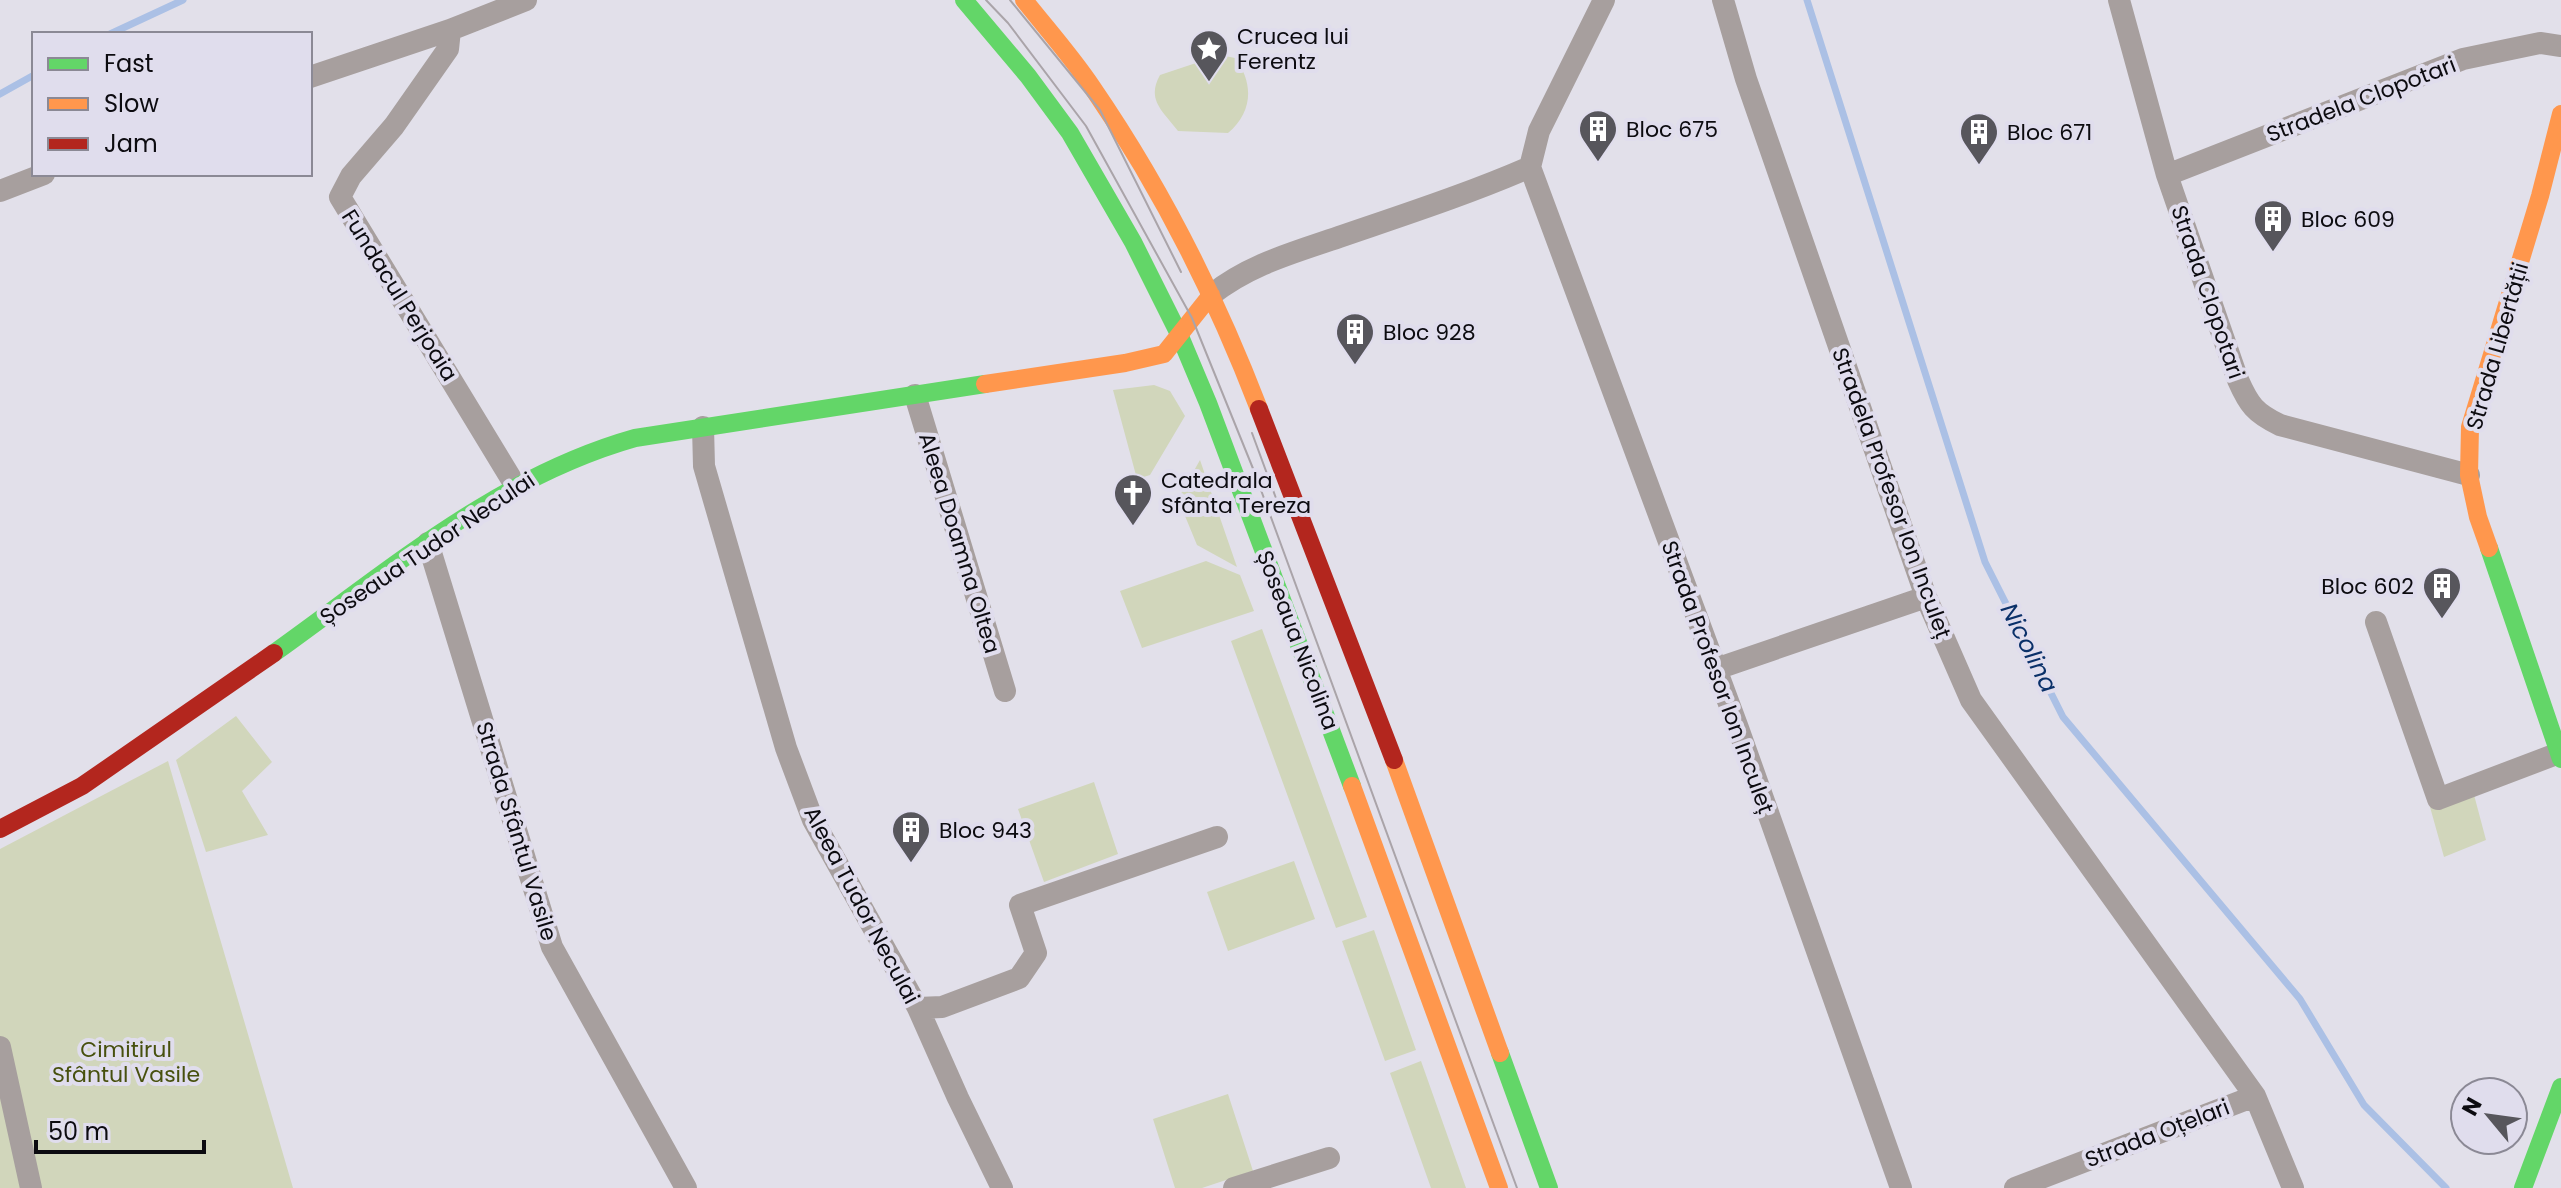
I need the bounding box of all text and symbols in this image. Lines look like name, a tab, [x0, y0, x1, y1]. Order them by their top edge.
place label: Crucea lui Ferentz	[1237, 21, 1349, 77]
place icon: Crucea lui Ferentz	[1188, 28, 1230, 83]
legend	[32, 32, 312, 176]
text: Fast	[104, 47, 154, 80]
street label: Stradela Clopotari	[2262, 49, 2460, 150]
text: Slow	[104, 87, 159, 120]
building icon: Bloc 675	[1577, 108, 1619, 163]
building icon: Bloc 671	[1958, 111, 2000, 166]
place label: Bloc 675	[1626, 114, 1718, 145]
place label: Bloc 671	[2007, 117, 2092, 148]
text: Jam	[104, 127, 158, 160]
building icon: Bloc 609	[2252, 198, 2294, 253]
street label: Strada Clopotari	[2163, 201, 2252, 383]
street label: Fundacul Perjoaia	[334, 204, 465, 387]
place label: Bloc 609	[2301, 204, 2395, 235]
street label: Strada Libertății	[2459, 259, 2536, 434]
building icon: Bloc 928	[1334, 311, 1376, 366]
place label: Bloc 928	[1383, 317, 1476, 348]
street label: Stradela Profesor Ion Inculeț	[1824, 343, 1959, 643]
street label: Aleea Doamna Oltea	[911, 429, 1008, 657]
street label: Șoseaua Tudor Neculai	[314, 465, 541, 632]
place label: Catedrala Sfânta Tereza	[1161, 465, 1311, 521]
church icon: Catedrala Sfânta Tereza	[1112, 472, 1154, 527]
street label: Strada Profesor Ion Inculeț	[1654, 536, 1781, 818]
street label: Șoseaua Nicolina	[1249, 546, 1346, 734]
building icon: Bloc 602	[2421, 565, 2463, 620]
place label: Bloc 602	[2321, 571, 2414, 602]
water label: Nicolina	[1993, 597, 2066, 698]
street label: Strada Sfântul Vasile	[468, 718, 565, 945]
street label: Aleea Tudor Neculai	[796, 801, 927, 1009]
building icon: Bloc 943	[890, 809, 932, 864]
place label: Bloc 943	[939, 815, 1032, 846]
park label: Cimitirul Sfântul Vasile	[52, 1034, 200, 1090]
north arrow	[2449, 1076, 2529, 1156]
street label: Strada Oțelari	[2080, 1092, 2234, 1175]
text: N	[2454, 1092, 2490, 1121]
scale bar	[36, 1104, 204, 1154]
text: 50 m	[48, 1115, 109, 1148]

